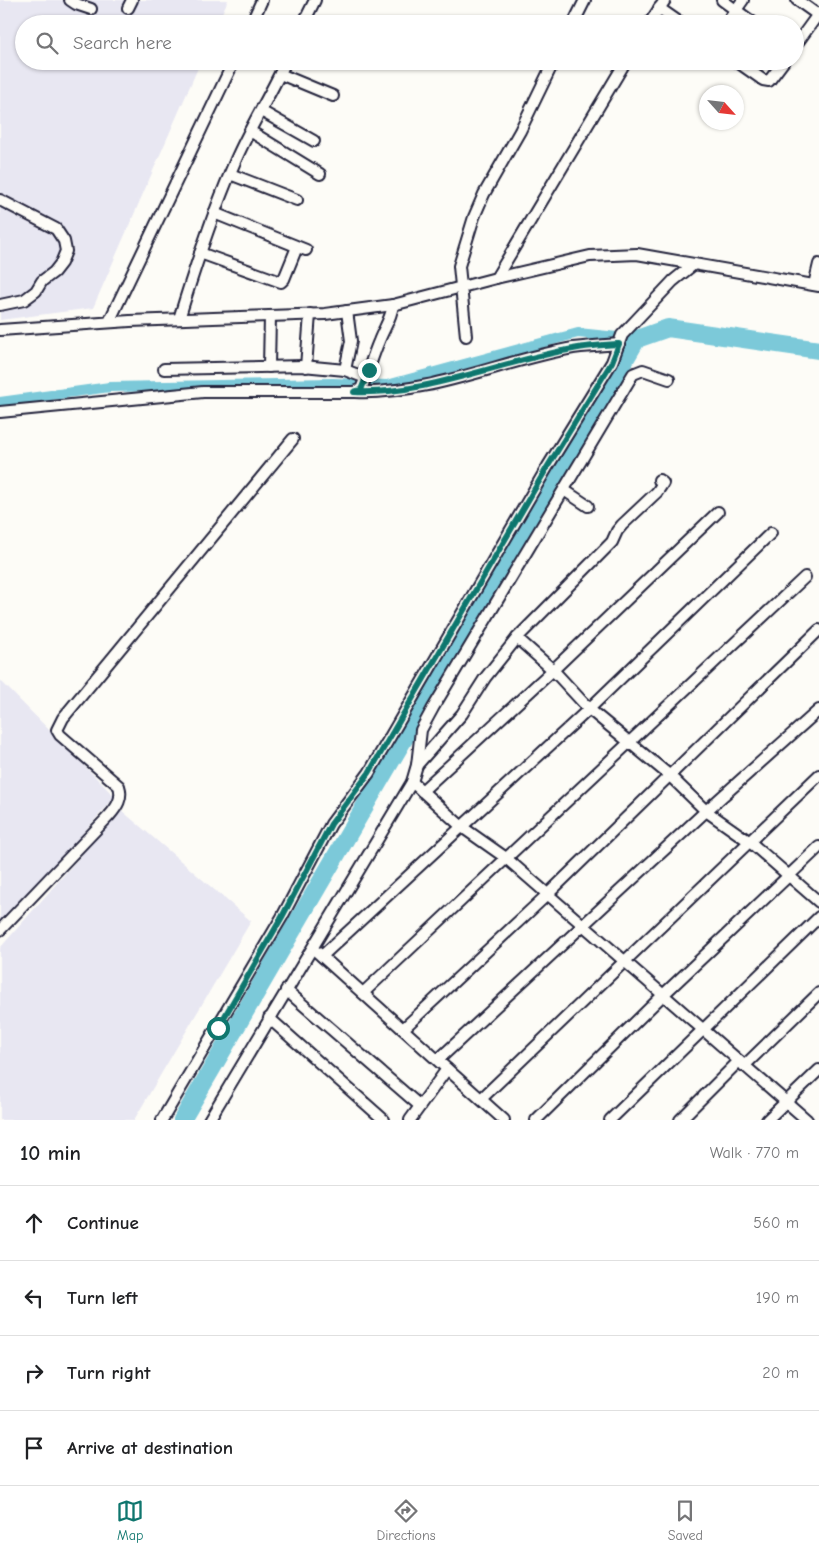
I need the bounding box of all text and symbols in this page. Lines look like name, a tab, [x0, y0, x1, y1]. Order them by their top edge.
search box	[15, 15, 804, 70]
icon: search	[33, 29, 61, 57]
text: Search here	[73, 32, 172, 54]
north arrow	[699, 85, 744, 130]
route end	[358, 359, 381, 382]
route start	[207, 1017, 230, 1040]
text: 10 min	[20, 1141, 81, 1165]
text: Walk · 770 m	[710, 1144, 799, 1162]
icon: ahead	[20, 1209, 48, 1237]
text: Continue	[67, 1212, 139, 1234]
text: 560 m	[753, 1214, 799, 1232]
icon: left	[20, 1284, 48, 1312]
text: Turn left	[67, 1287, 138, 1309]
text: 190 m	[756, 1289, 799, 1307]
icon: right	[20, 1359, 48, 1387]
text: Turn right	[67, 1362, 151, 1384]
text: 20 m	[762, 1364, 799, 1382]
icon: arrive	[20, 1434, 48, 1462]
text: Arrive at destination	[67, 1437, 233, 1459]
tab: Map	[116, 1497, 144, 1544]
tab: Directions	[376, 1497, 436, 1544]
tab: Saved	[668, 1497, 703, 1544]

